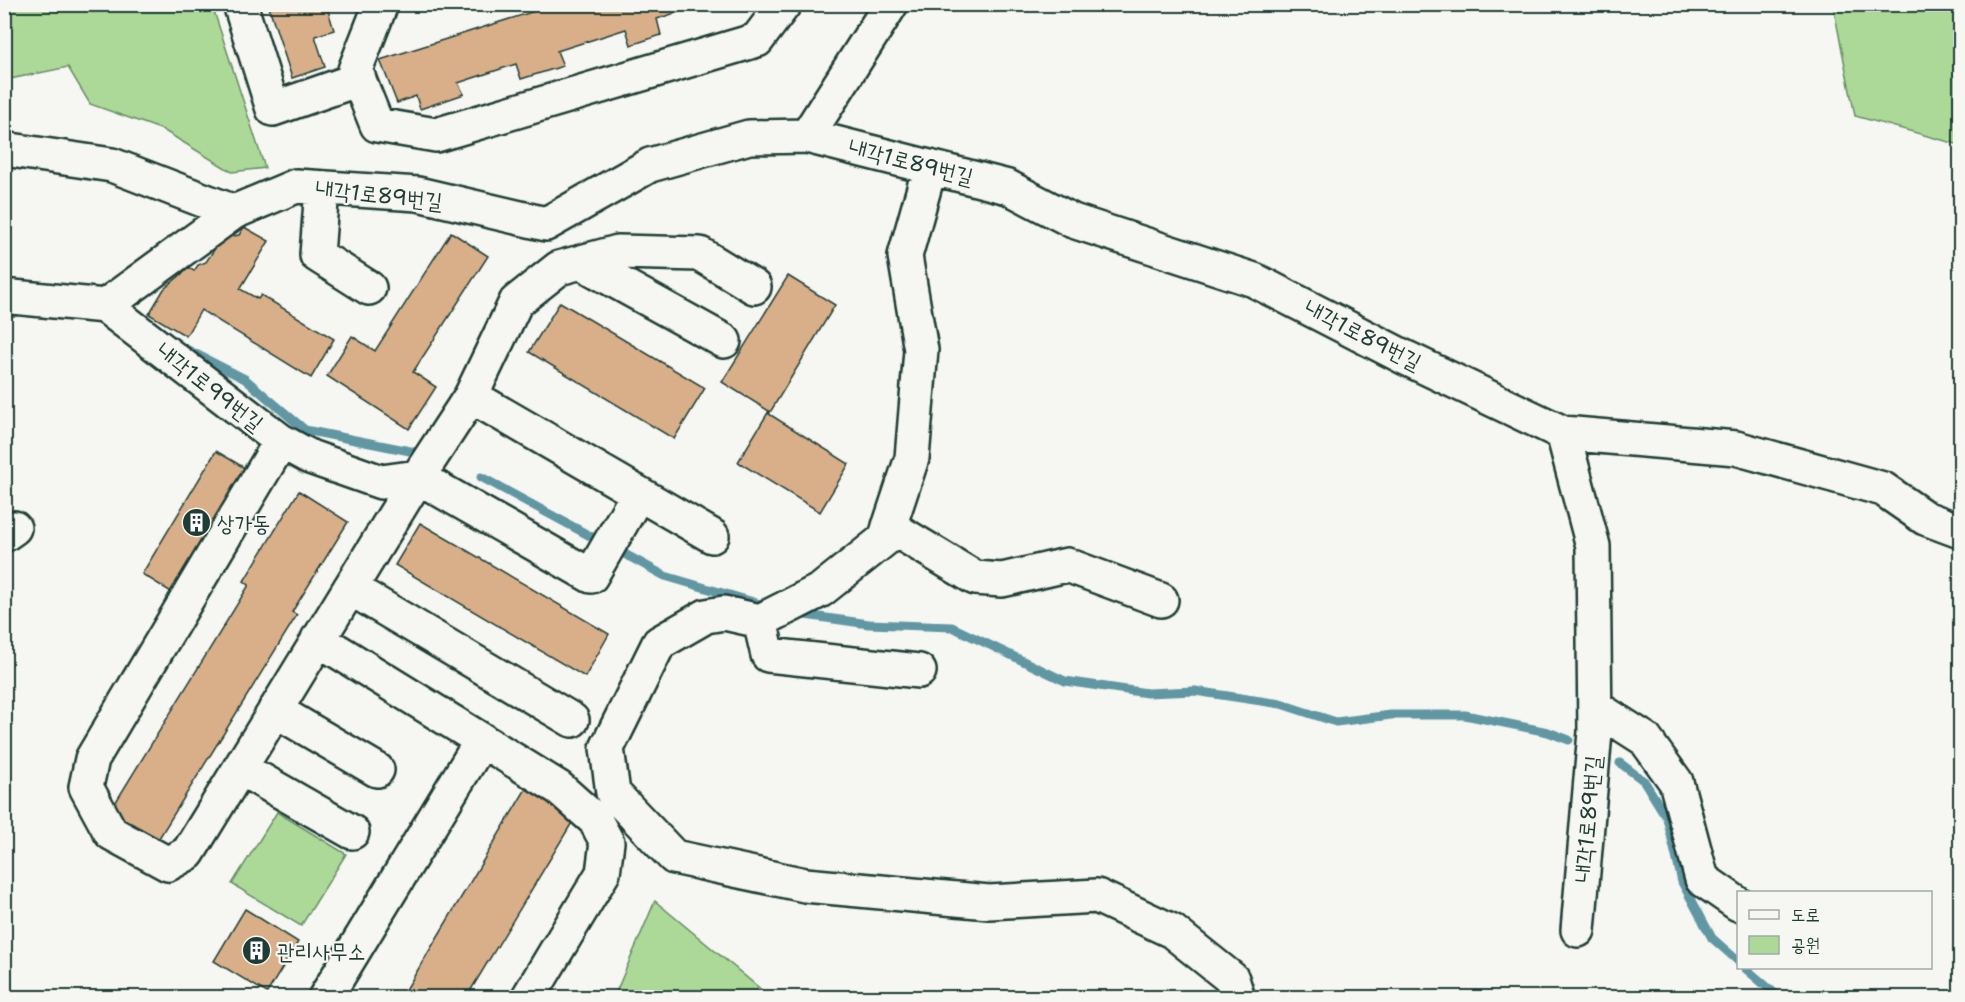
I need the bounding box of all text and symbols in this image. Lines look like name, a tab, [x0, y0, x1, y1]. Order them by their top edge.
street label: 내각1로89번길	[846, 133, 977, 192]
street label: 내각1로89번길	[314, 174, 444, 216]
street label: 내각1로89번길	[1300, 293, 1427, 377]
street label: 내각1로99번길	[151, 336, 269, 438]
building icon: 상가동	[180, 507, 212, 539]
place label: 상가동	[217, 509, 270, 538]
street label: 내각1로89번길	[1568, 754, 1608, 884]
legend	[1737, 891, 1932, 969]
text: 도로	[1791, 903, 1820, 927]
text: 공원	[1791, 933, 1820, 957]
building icon: 관리사무소	[240, 935, 272, 967]
place label: 관리사무소	[277, 937, 366, 966]

